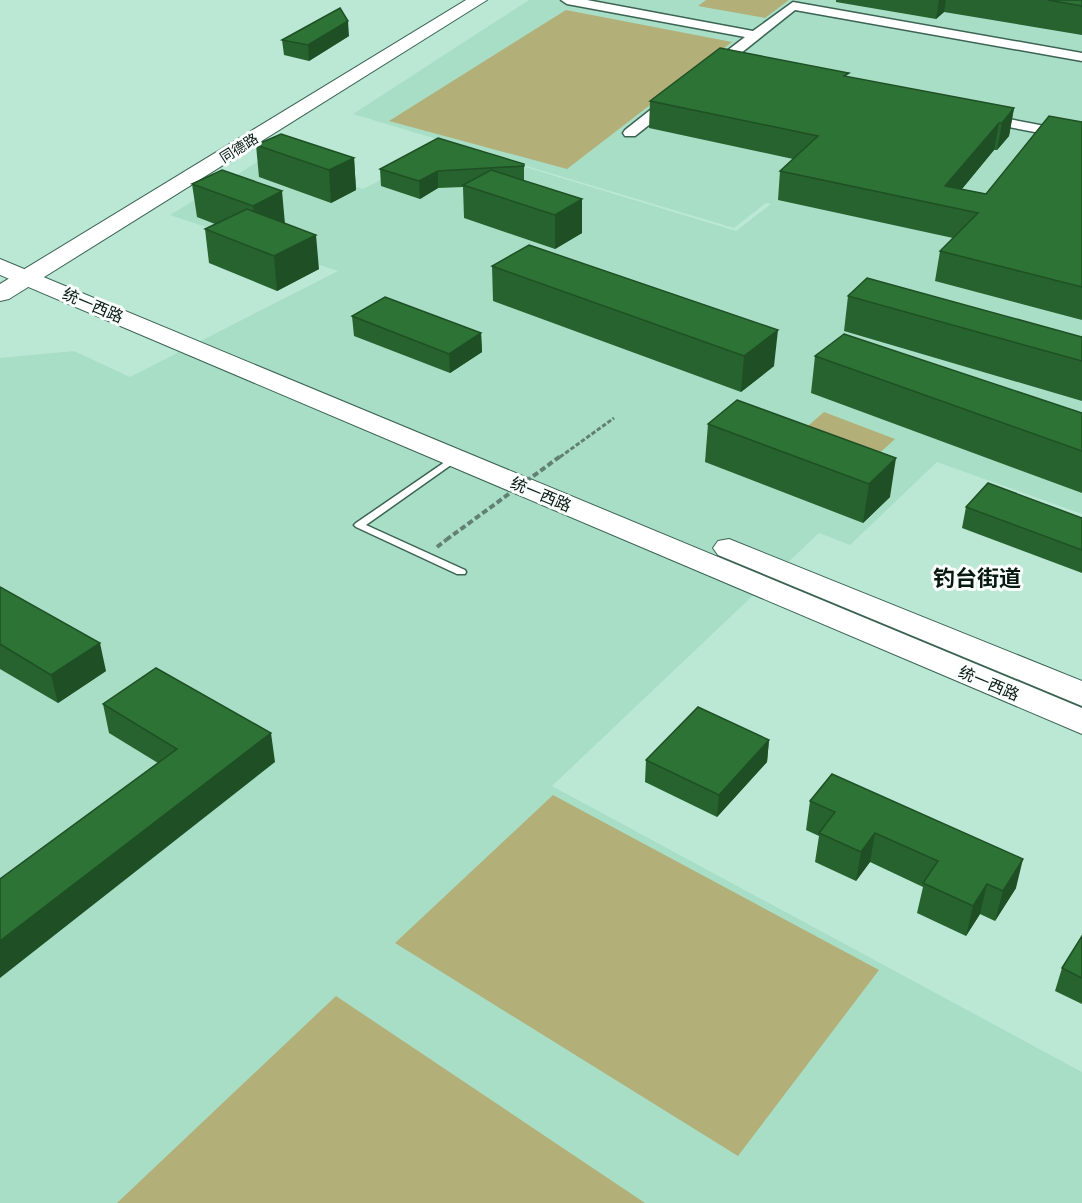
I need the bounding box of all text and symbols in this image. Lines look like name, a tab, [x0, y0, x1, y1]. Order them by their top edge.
street label: 同德路	[217, 130, 261, 166]
street label: 统一西路	[60, 284, 126, 327]
street label: 统一西路	[508, 473, 574, 516]
district label: 钓台街道	[933, 566, 1021, 591]
street label: 统一西路	[956, 662, 1022, 705]

